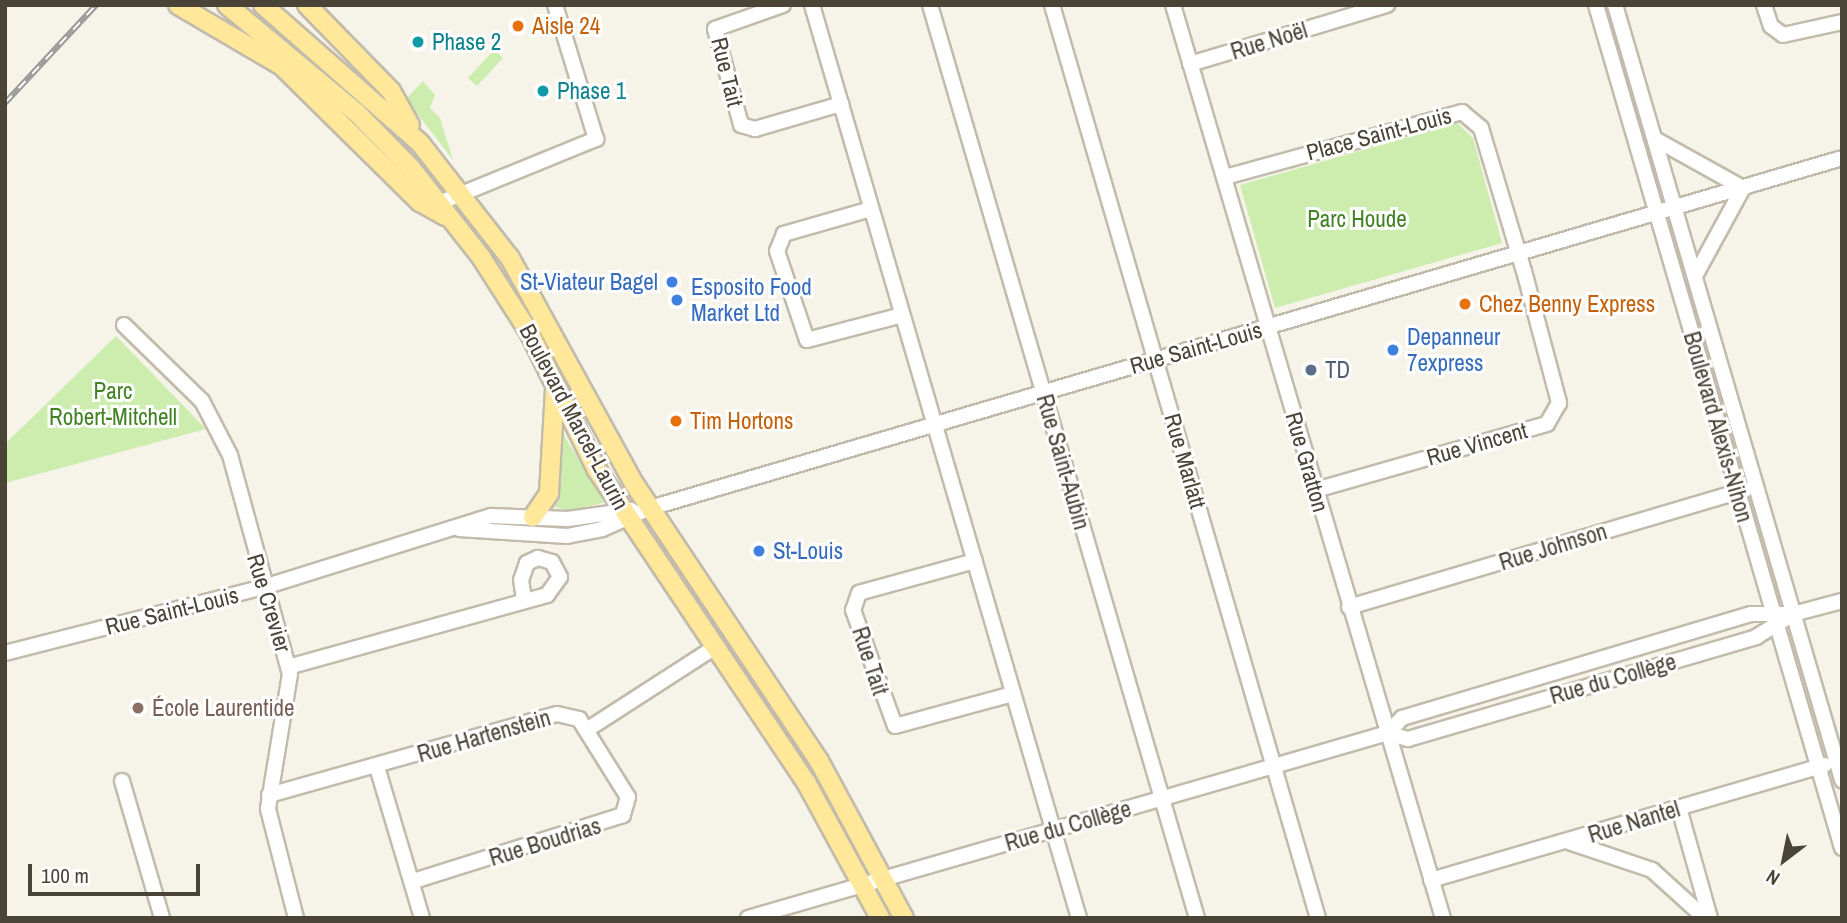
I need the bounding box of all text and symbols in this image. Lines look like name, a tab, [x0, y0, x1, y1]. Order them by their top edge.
place label: Aisle 24	[532, 12, 600, 40]
street label: Rue Noël	[1227, 16, 1311, 66]
marker: Aisle 24	[510, 18, 526, 34]
place label: Phase 2	[432, 28, 501, 56]
marker: Phase 2	[410, 34, 426, 50]
street label: Rue Tait	[705, 34, 749, 110]
place label: Phase 1	[557, 77, 626, 105]
marker: Phase 1	[535, 83, 551, 99]
street label: Place Saint-Louis	[1304, 101, 1454, 167]
park label: Parc Houde	[1307, 205, 1407, 233]
place label: St-Viateur Bagel	[520, 268, 658, 296]
place label: Esposito Food Market Ltd	[691, 273, 812, 327]
marker: St-Viateur Bagel	[664, 274, 680, 290]
place label: Chez Benny Express	[1479, 290, 1655, 318]
marker: Esposito Food Market Ltd	[669, 292, 685, 308]
marker: Chez Benny Express	[1457, 296, 1473, 312]
street label: Rue Saint-Louis	[1127, 316, 1265, 380]
street label: Boulevard Marcel-Laurin	[513, 319, 635, 515]
place label: Depanneur 7express	[1407, 323, 1500, 377]
street label: Boulevard Alexis-Nihon	[1677, 328, 1759, 526]
marker: Depanneur 7express	[1385, 342, 1401, 358]
place label: TD	[1325, 356, 1350, 384]
marker: TD	[1303, 362, 1319, 378]
park label: Parc Robert-Mitchell	[49, 377, 177, 431]
street label: Rue Saint-Aubin	[1031, 391, 1095, 533]
place label: Tim Hortons	[690, 407, 793, 435]
street label: Rue Gratton	[1280, 409, 1334, 515]
street label: Rue Marlatt	[1158, 410, 1212, 512]
marker: Tim Hortons	[668, 413, 684, 429]
street label: Rue Vincent	[1423, 416, 1531, 472]
street label: Rue Johnson	[1496, 518, 1610, 576]
place label: St-Louis	[773, 537, 843, 565]
marker: St-Louis	[751, 543, 767, 559]
street label: Rue Crevier	[241, 550, 297, 656]
street label: Rue Saint-Louis	[103, 581, 241, 641]
street label: Rue Tait	[846, 623, 894, 699]
street label: Rue du Collège	[1547, 648, 1679, 710]
place label: École Laurentide	[152, 694, 295, 722]
marker: École Laurentide	[130, 700, 146, 716]
street label: Rue Hartenstein	[414, 704, 554, 768]
street label: Rue du Collège	[1002, 795, 1134, 857]
street label: Rue Nantel	[1585, 795, 1683, 849]
street label: Rue Boudrias	[486, 812, 604, 872]
north arrow	[1749, 825, 1819, 895]
scale bar	[32, 850, 203, 894]
text: 100 m	[41, 861, 89, 890]
text: N	[1761, 864, 1785, 892]

